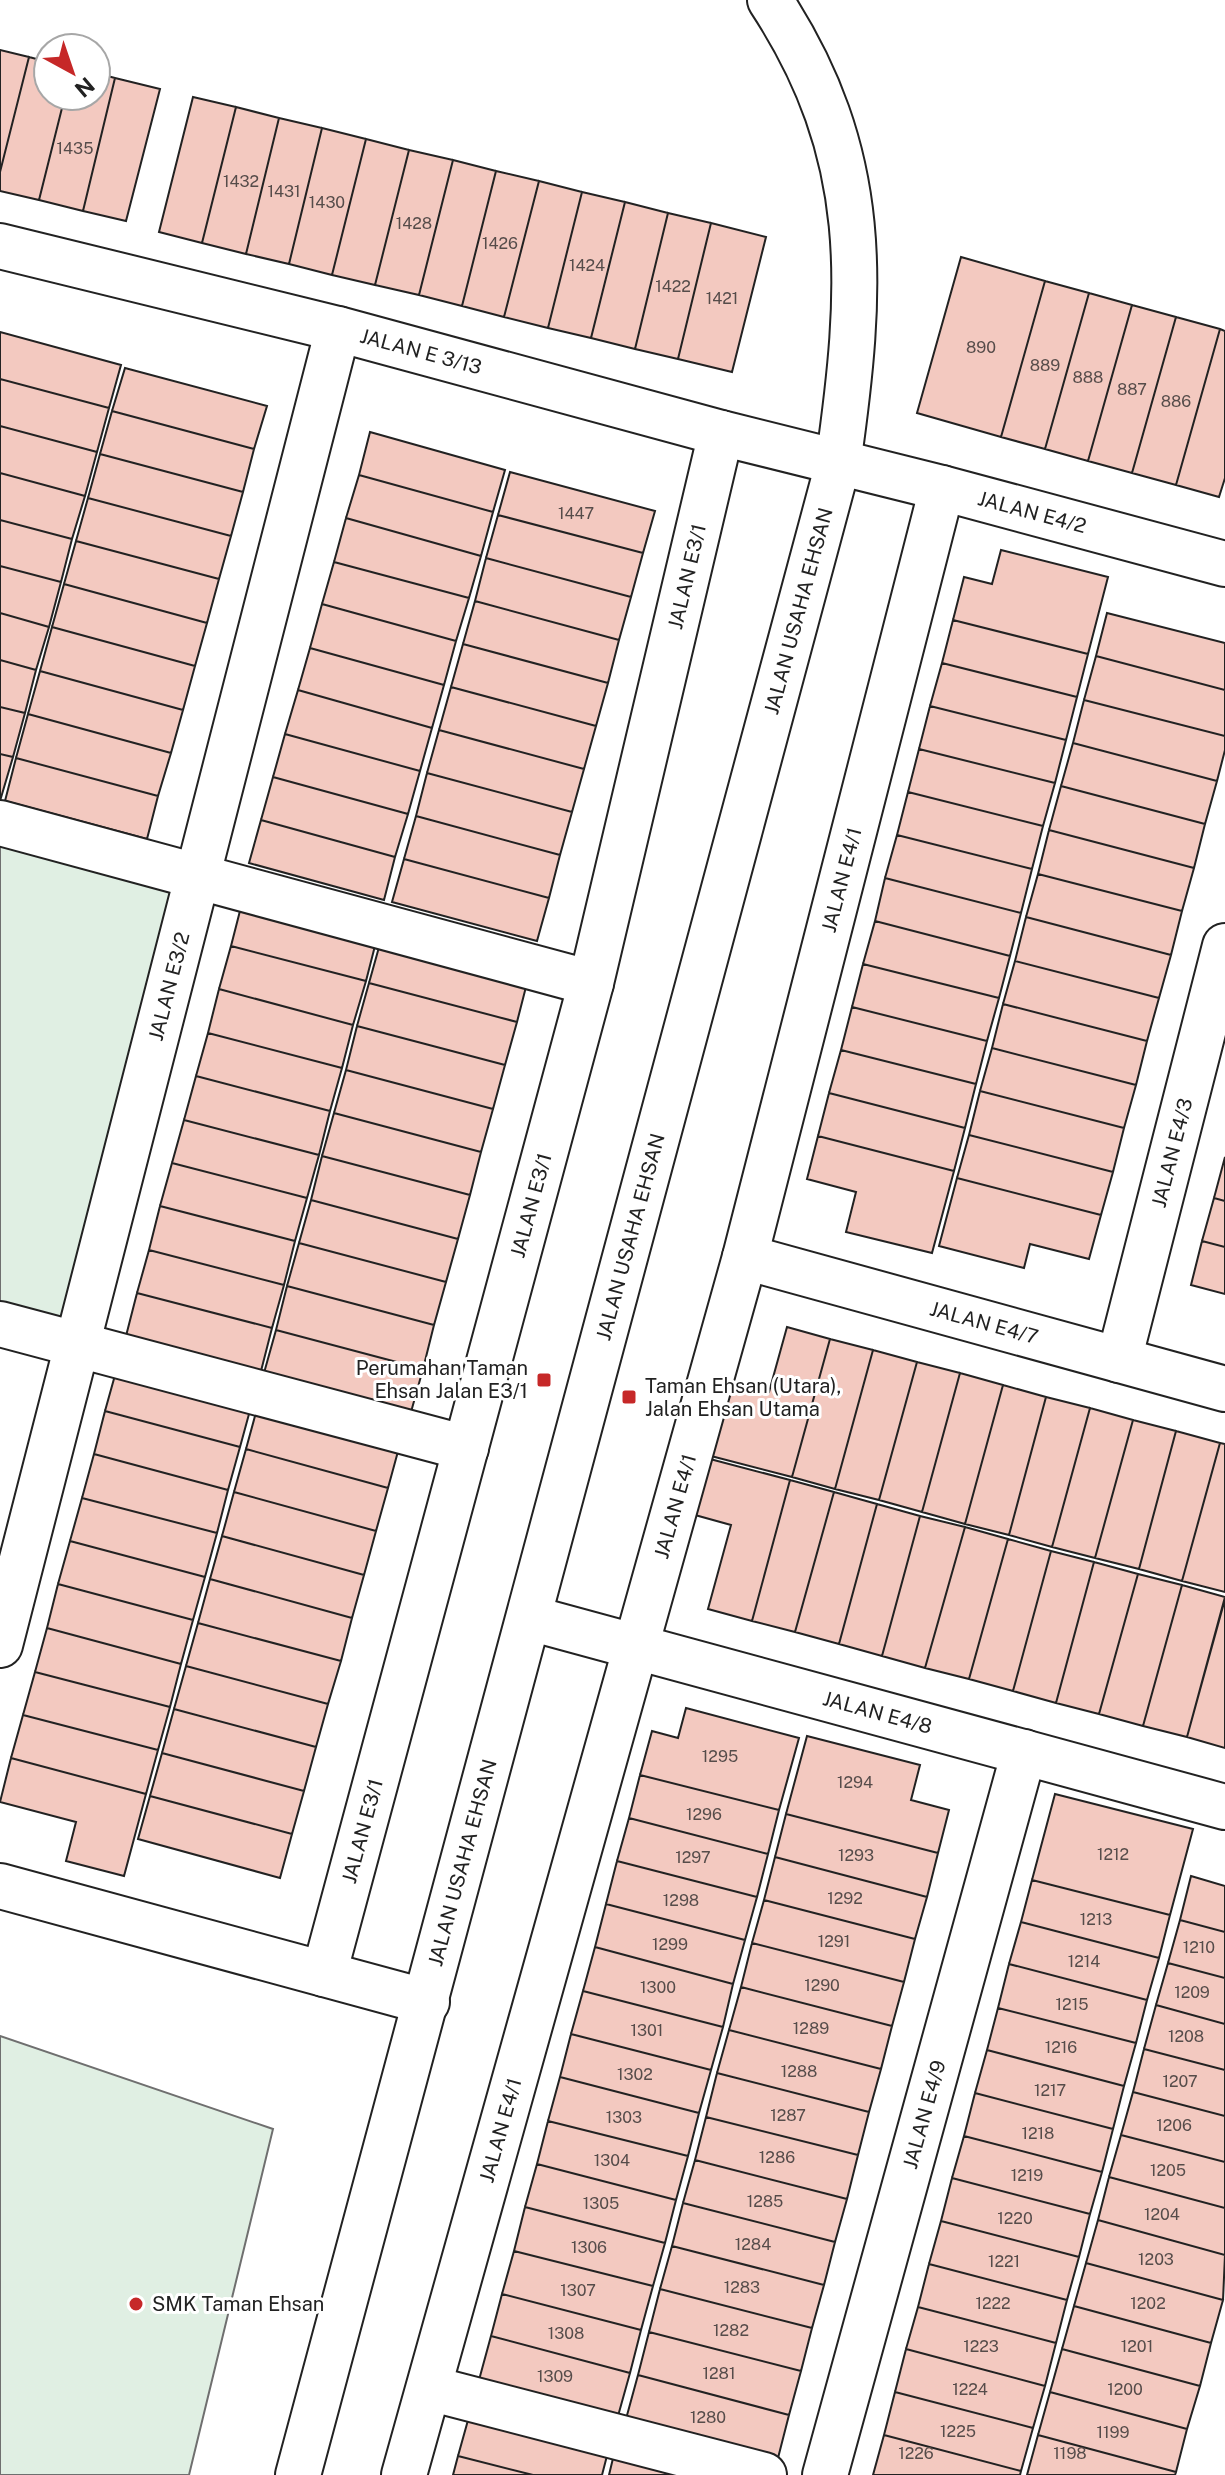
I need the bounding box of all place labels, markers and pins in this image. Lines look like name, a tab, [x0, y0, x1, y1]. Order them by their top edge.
place label: Perumahan Taman Ehsan Jalan E3/1	[356, 1356, 528, 1403]
marker: Perumahan Taman Ehsan Jalan E3/1	[535, 1371, 553, 1389]
place label: Taman Ehsan (Utara), Jalan Ehsan Utama	[645, 1374, 841, 1421]
marker: Taman Ehsan (Utara), Jalan Ehsan Utama	[620, 1388, 638, 1406]
place label: SMK Taman Ehsan	[152, 2292, 324, 2316]
marker: SMK Taman Ehsan	[127, 2295, 145, 2313]

